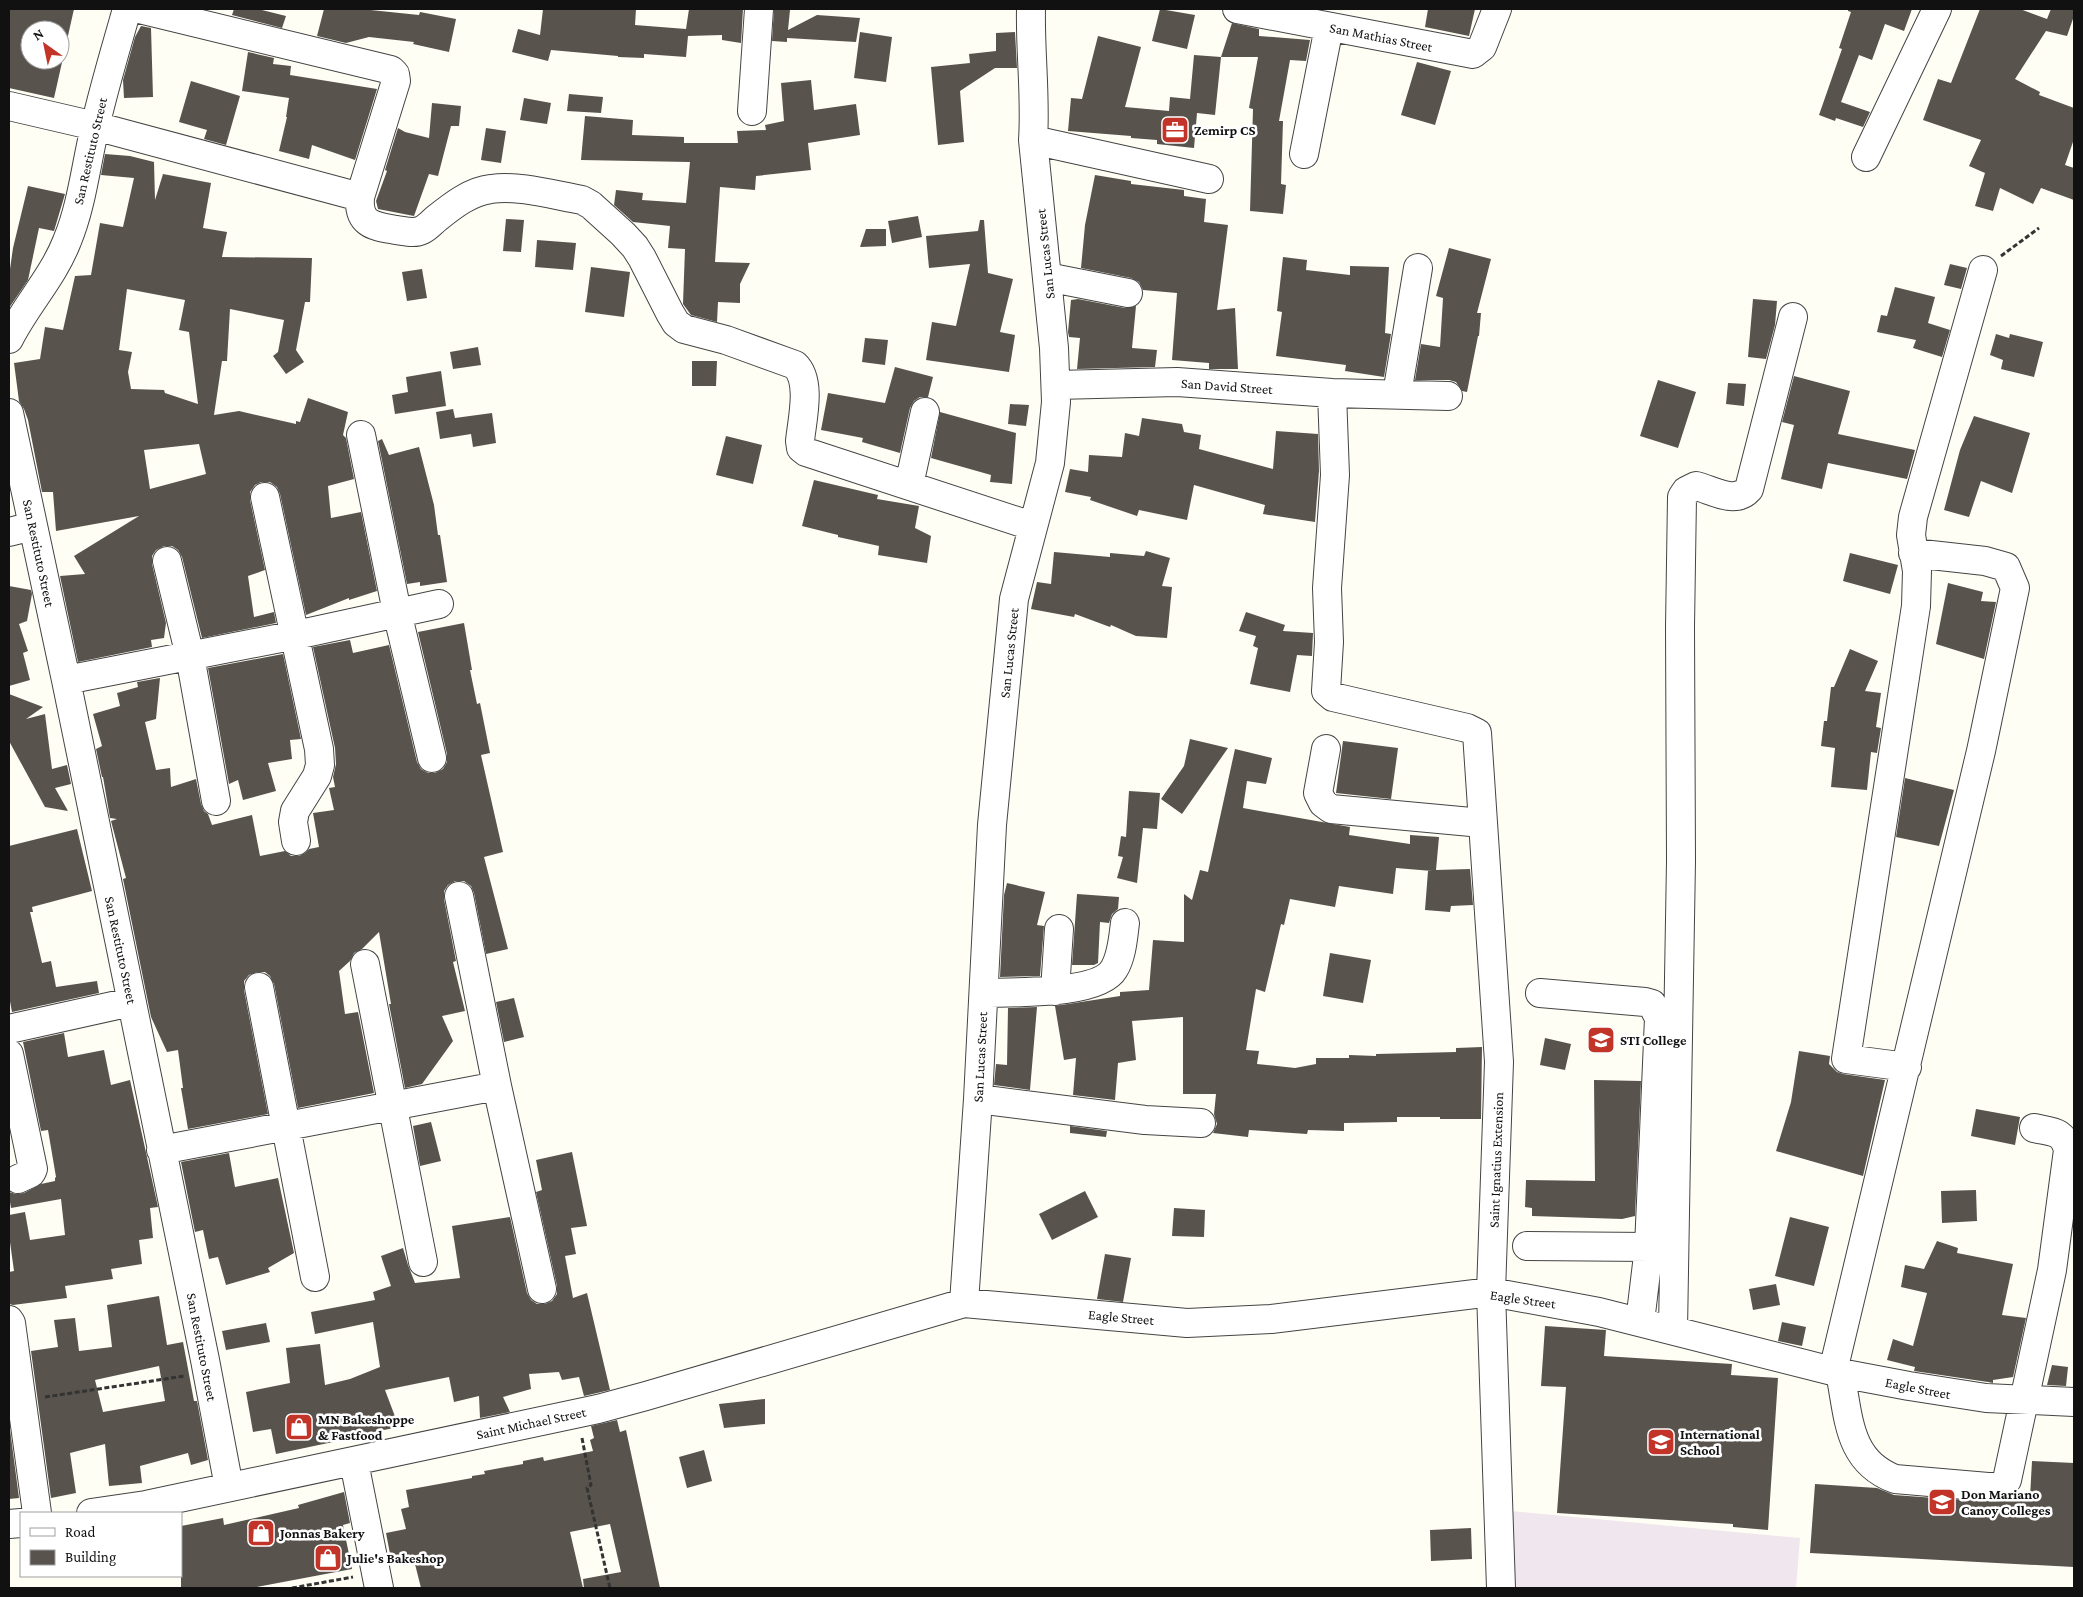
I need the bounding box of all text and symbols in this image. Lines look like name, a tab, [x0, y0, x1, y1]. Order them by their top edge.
street label: San Mathias Street	[1328, 19, 1434, 55]
north arrow	[20, 20, 70, 70]
text: N	[30, 25, 47, 43]
street label: San Restituto Street	[70, 95, 110, 206]
office icon: Zemirp CS	[1160, 115, 1190, 145]
place label: Zemirp CS	[1194, 122, 1255, 138]
street label: San Lucas Street	[1032, 208, 1058, 300]
street label: San David Street	[1181, 375, 1274, 397]
street label: San Restituto Street	[20, 498, 58, 609]
street label: San Lucas Street	[996, 607, 1022, 699]
street label: San Restituto Street	[102, 895, 140, 1006]
street label: San Lucas Street	[970, 1011, 990, 1103]
school or university icon: STI College	[1586, 1025, 1616, 1055]
place label: STI College	[1620, 1032, 1687, 1048]
street label: Saint Ignatius Extension	[1486, 1091, 1506, 1228]
street label: Eagle Street	[1489, 1286, 1557, 1312]
street label: San Restituto Street	[184, 1292, 220, 1403]
street label: Eagle Street	[1087, 1306, 1155, 1328]
street label: Eagle Street	[1884, 1374, 1952, 1402]
street label: Saint Michael Street	[475, 1403, 588, 1442]
place label: MN Bakeshoppe & Fastfood	[318, 1411, 415, 1443]
shop icon: MN Bakeshoppe & Fastfood	[284, 1412, 314, 1442]
place label: International School	[1680, 1426, 1760, 1458]
school or university icon: International School	[1646, 1427, 1676, 1457]
place label: Don Mariano Canoy Colleges	[1961, 1486, 2051, 1518]
school or university icon: Don Mariano Canoy Colleges	[1927, 1487, 1957, 1517]
legend	[20, 1512, 182, 1577]
shop icon: Jonnas Bakery	[246, 1518, 276, 1548]
text: Road	[65, 1524, 96, 1540]
place label: Jonnas Bakery	[278, 1525, 365, 1541]
shop icon: Julie's Bakeshop	[313, 1543, 343, 1573]
text: Building	[65, 1549, 116, 1566]
place label: Julie's Bakeshop	[345, 1550, 445, 1566]

